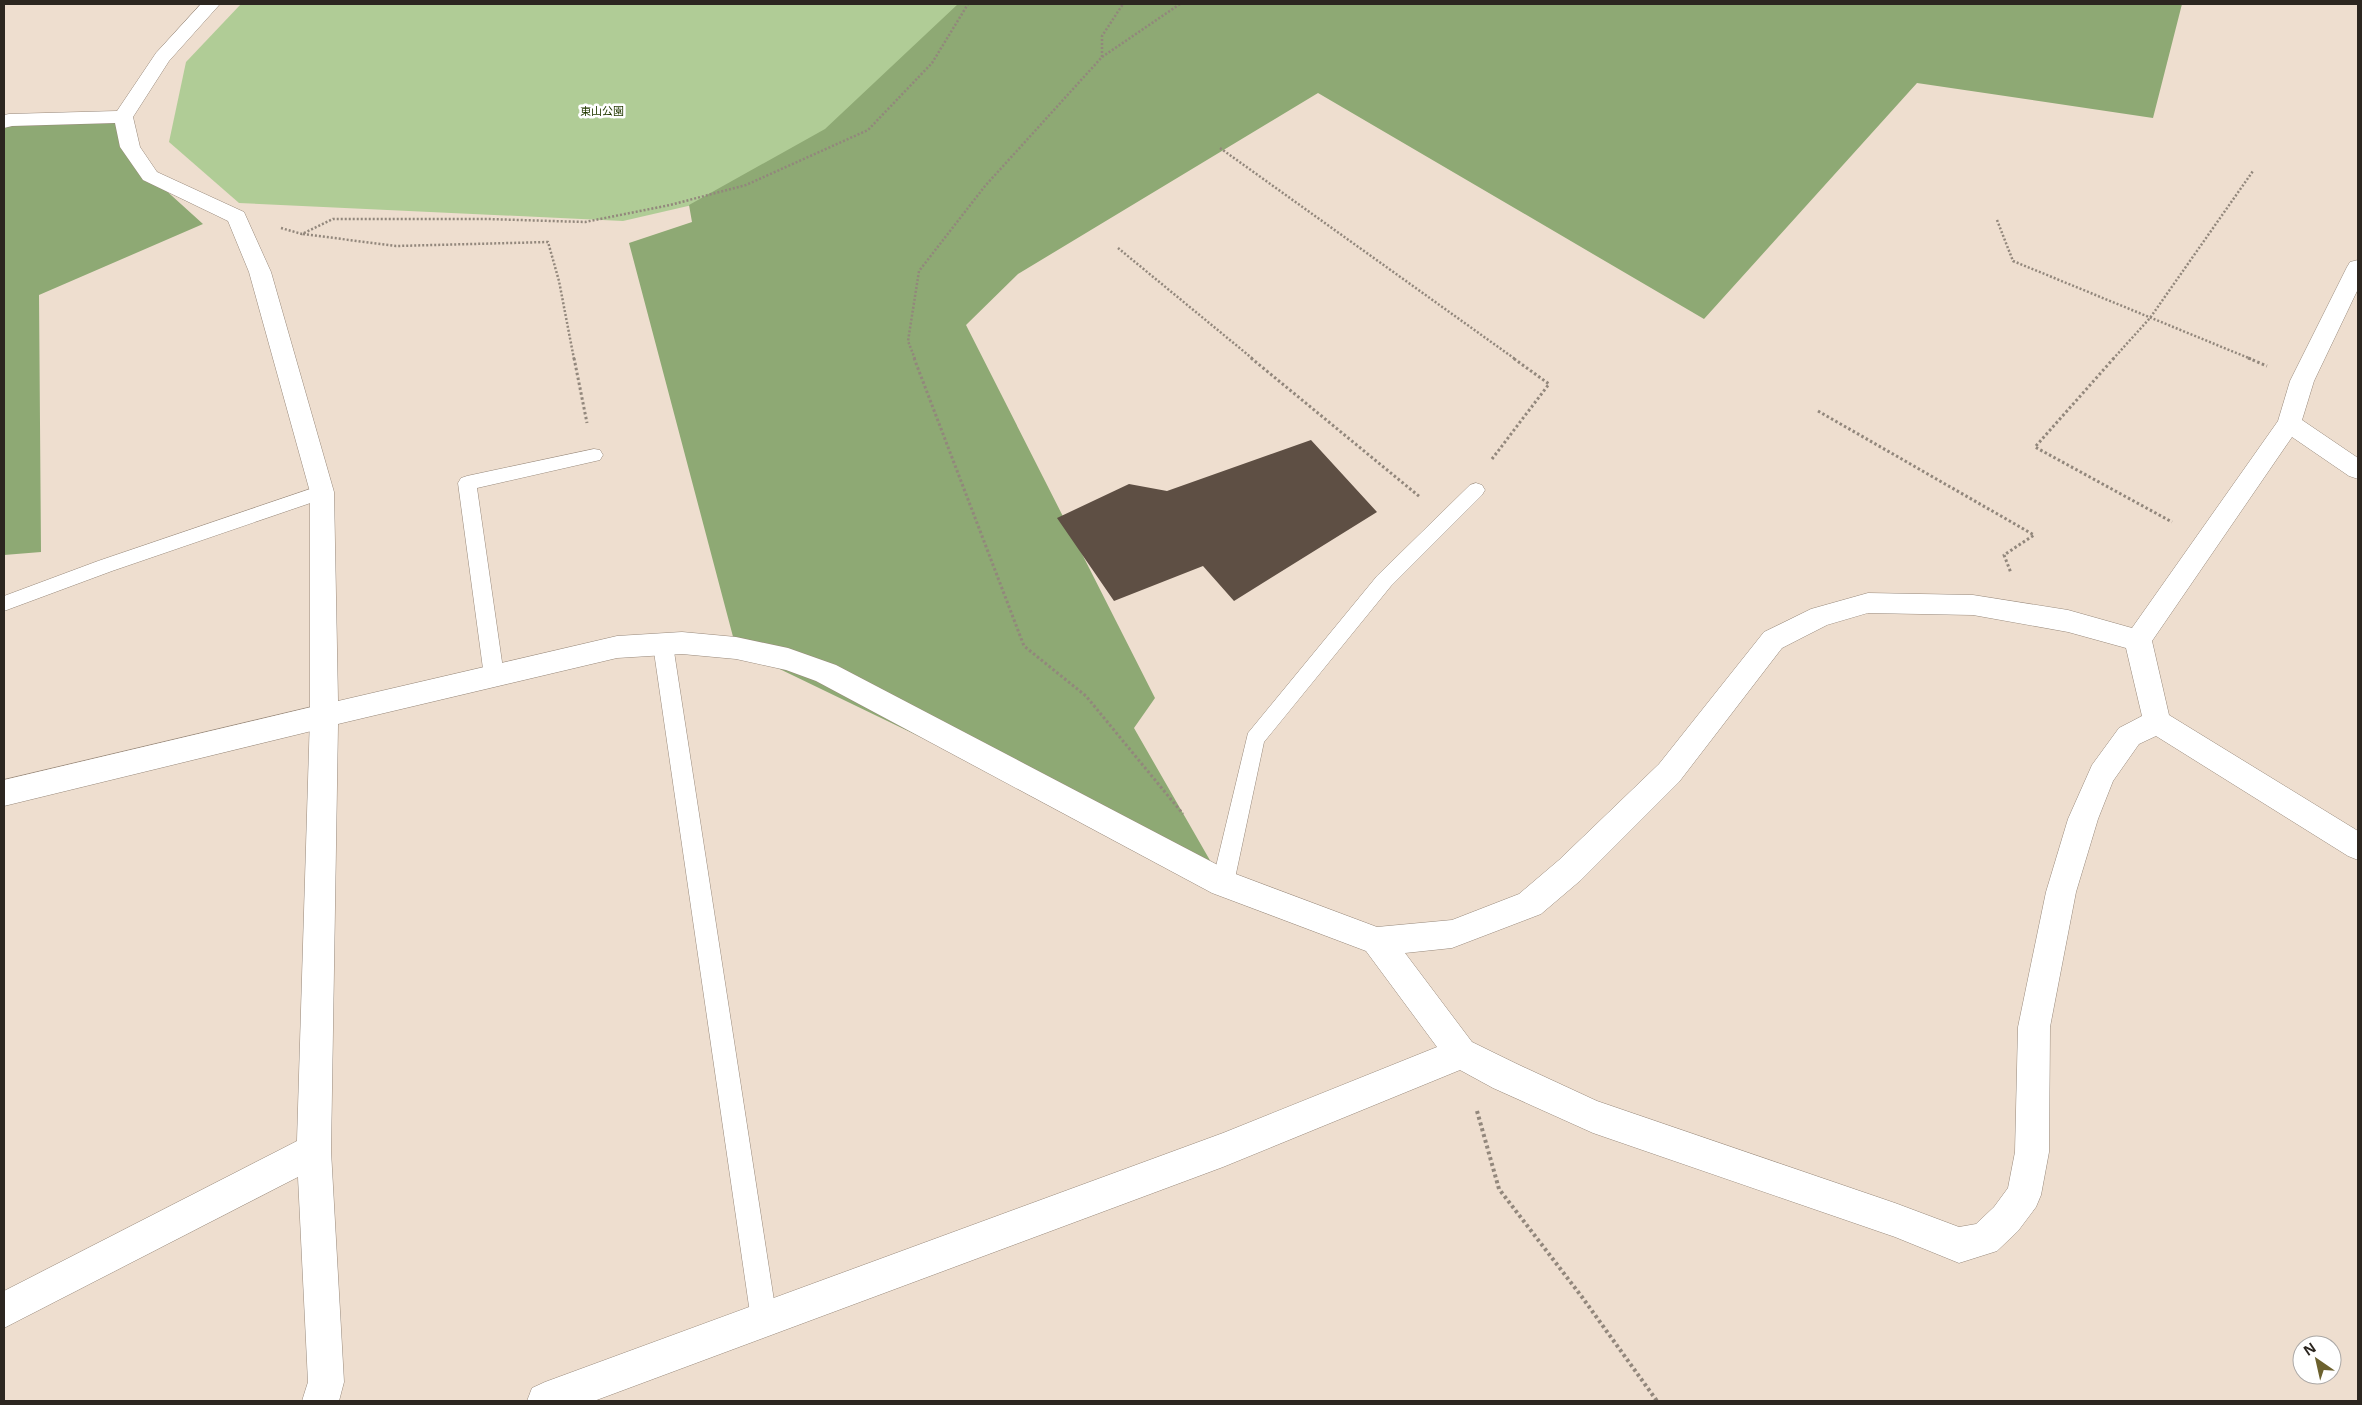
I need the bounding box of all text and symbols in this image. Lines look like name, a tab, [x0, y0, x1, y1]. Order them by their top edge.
park label: 東山公園	[580, 103, 624, 118]
north arrow	[2292, 1335, 2342, 1385]
text: N	[2299, 1338, 2319, 1360]

